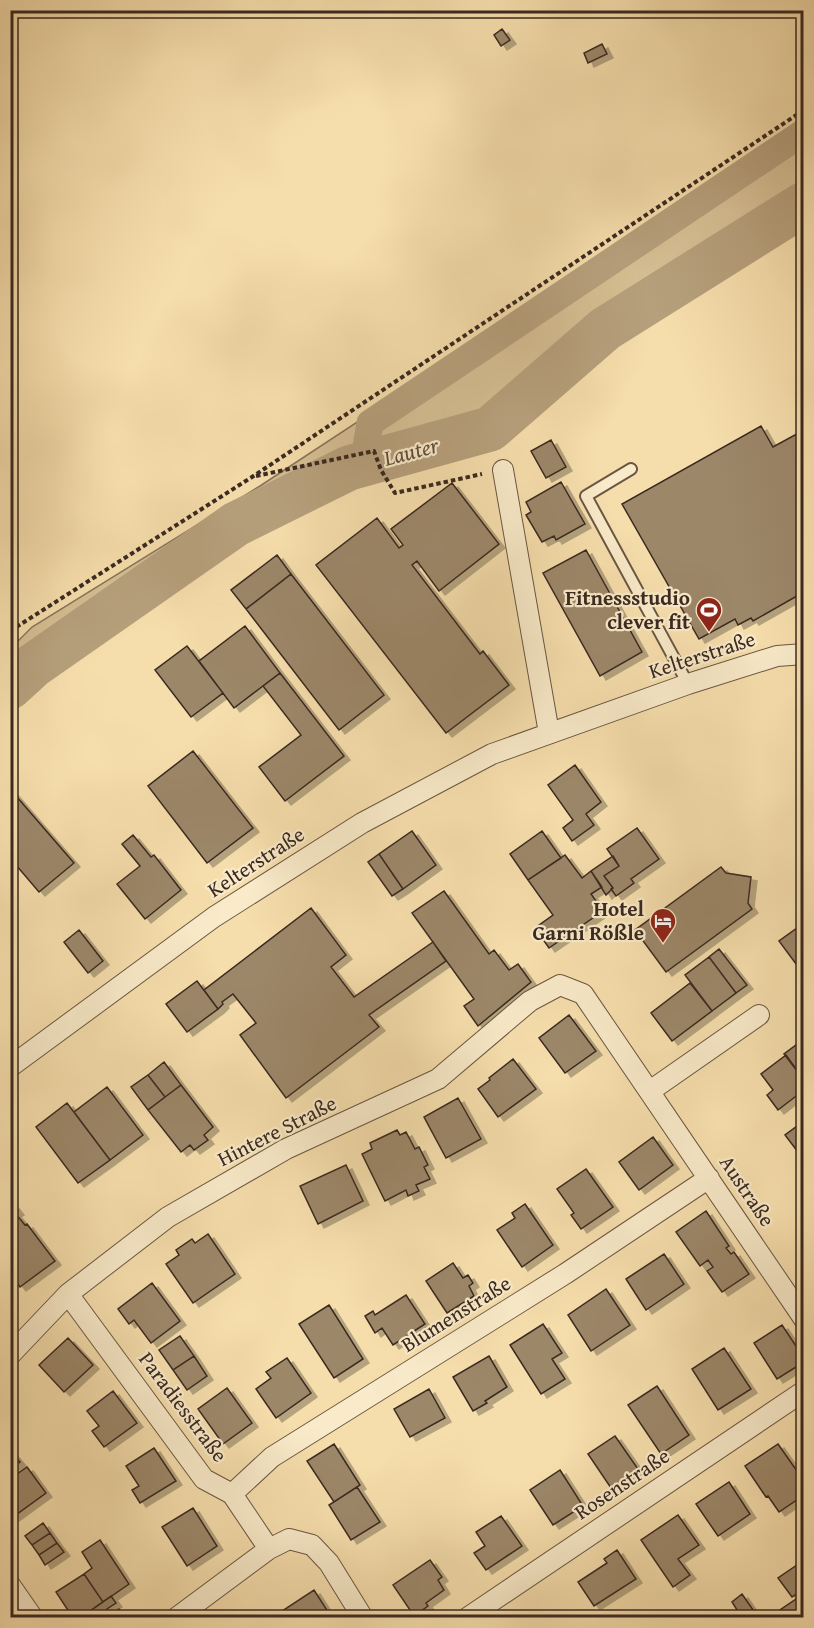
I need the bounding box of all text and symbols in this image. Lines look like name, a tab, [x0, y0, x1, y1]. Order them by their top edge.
water label: Lauter	[379, 428, 443, 474]
place label: Fitnessstudio clever fit	[565, 582, 690, 637]
sports icon: Fitnessstudio clever fit	[694, 595, 724, 633]
street label: Kelterstraße	[645, 623, 759, 686]
street label: Kelterstraße	[201, 818, 311, 905]
place label: Hotel Garni Rößle	[533, 893, 644, 948]
hotel icon: Hotel Garni Rößle	[648, 906, 678, 944]
street label: Hintere Straße	[212, 1087, 342, 1174]
street label: Austraße	[712, 1149, 783, 1233]
street label: Blumenstraße	[395, 1267, 517, 1360]
street label: Paradiesstraße	[132, 1345, 235, 1469]
street label: Rosenstraße	[568, 1440, 676, 1527]

